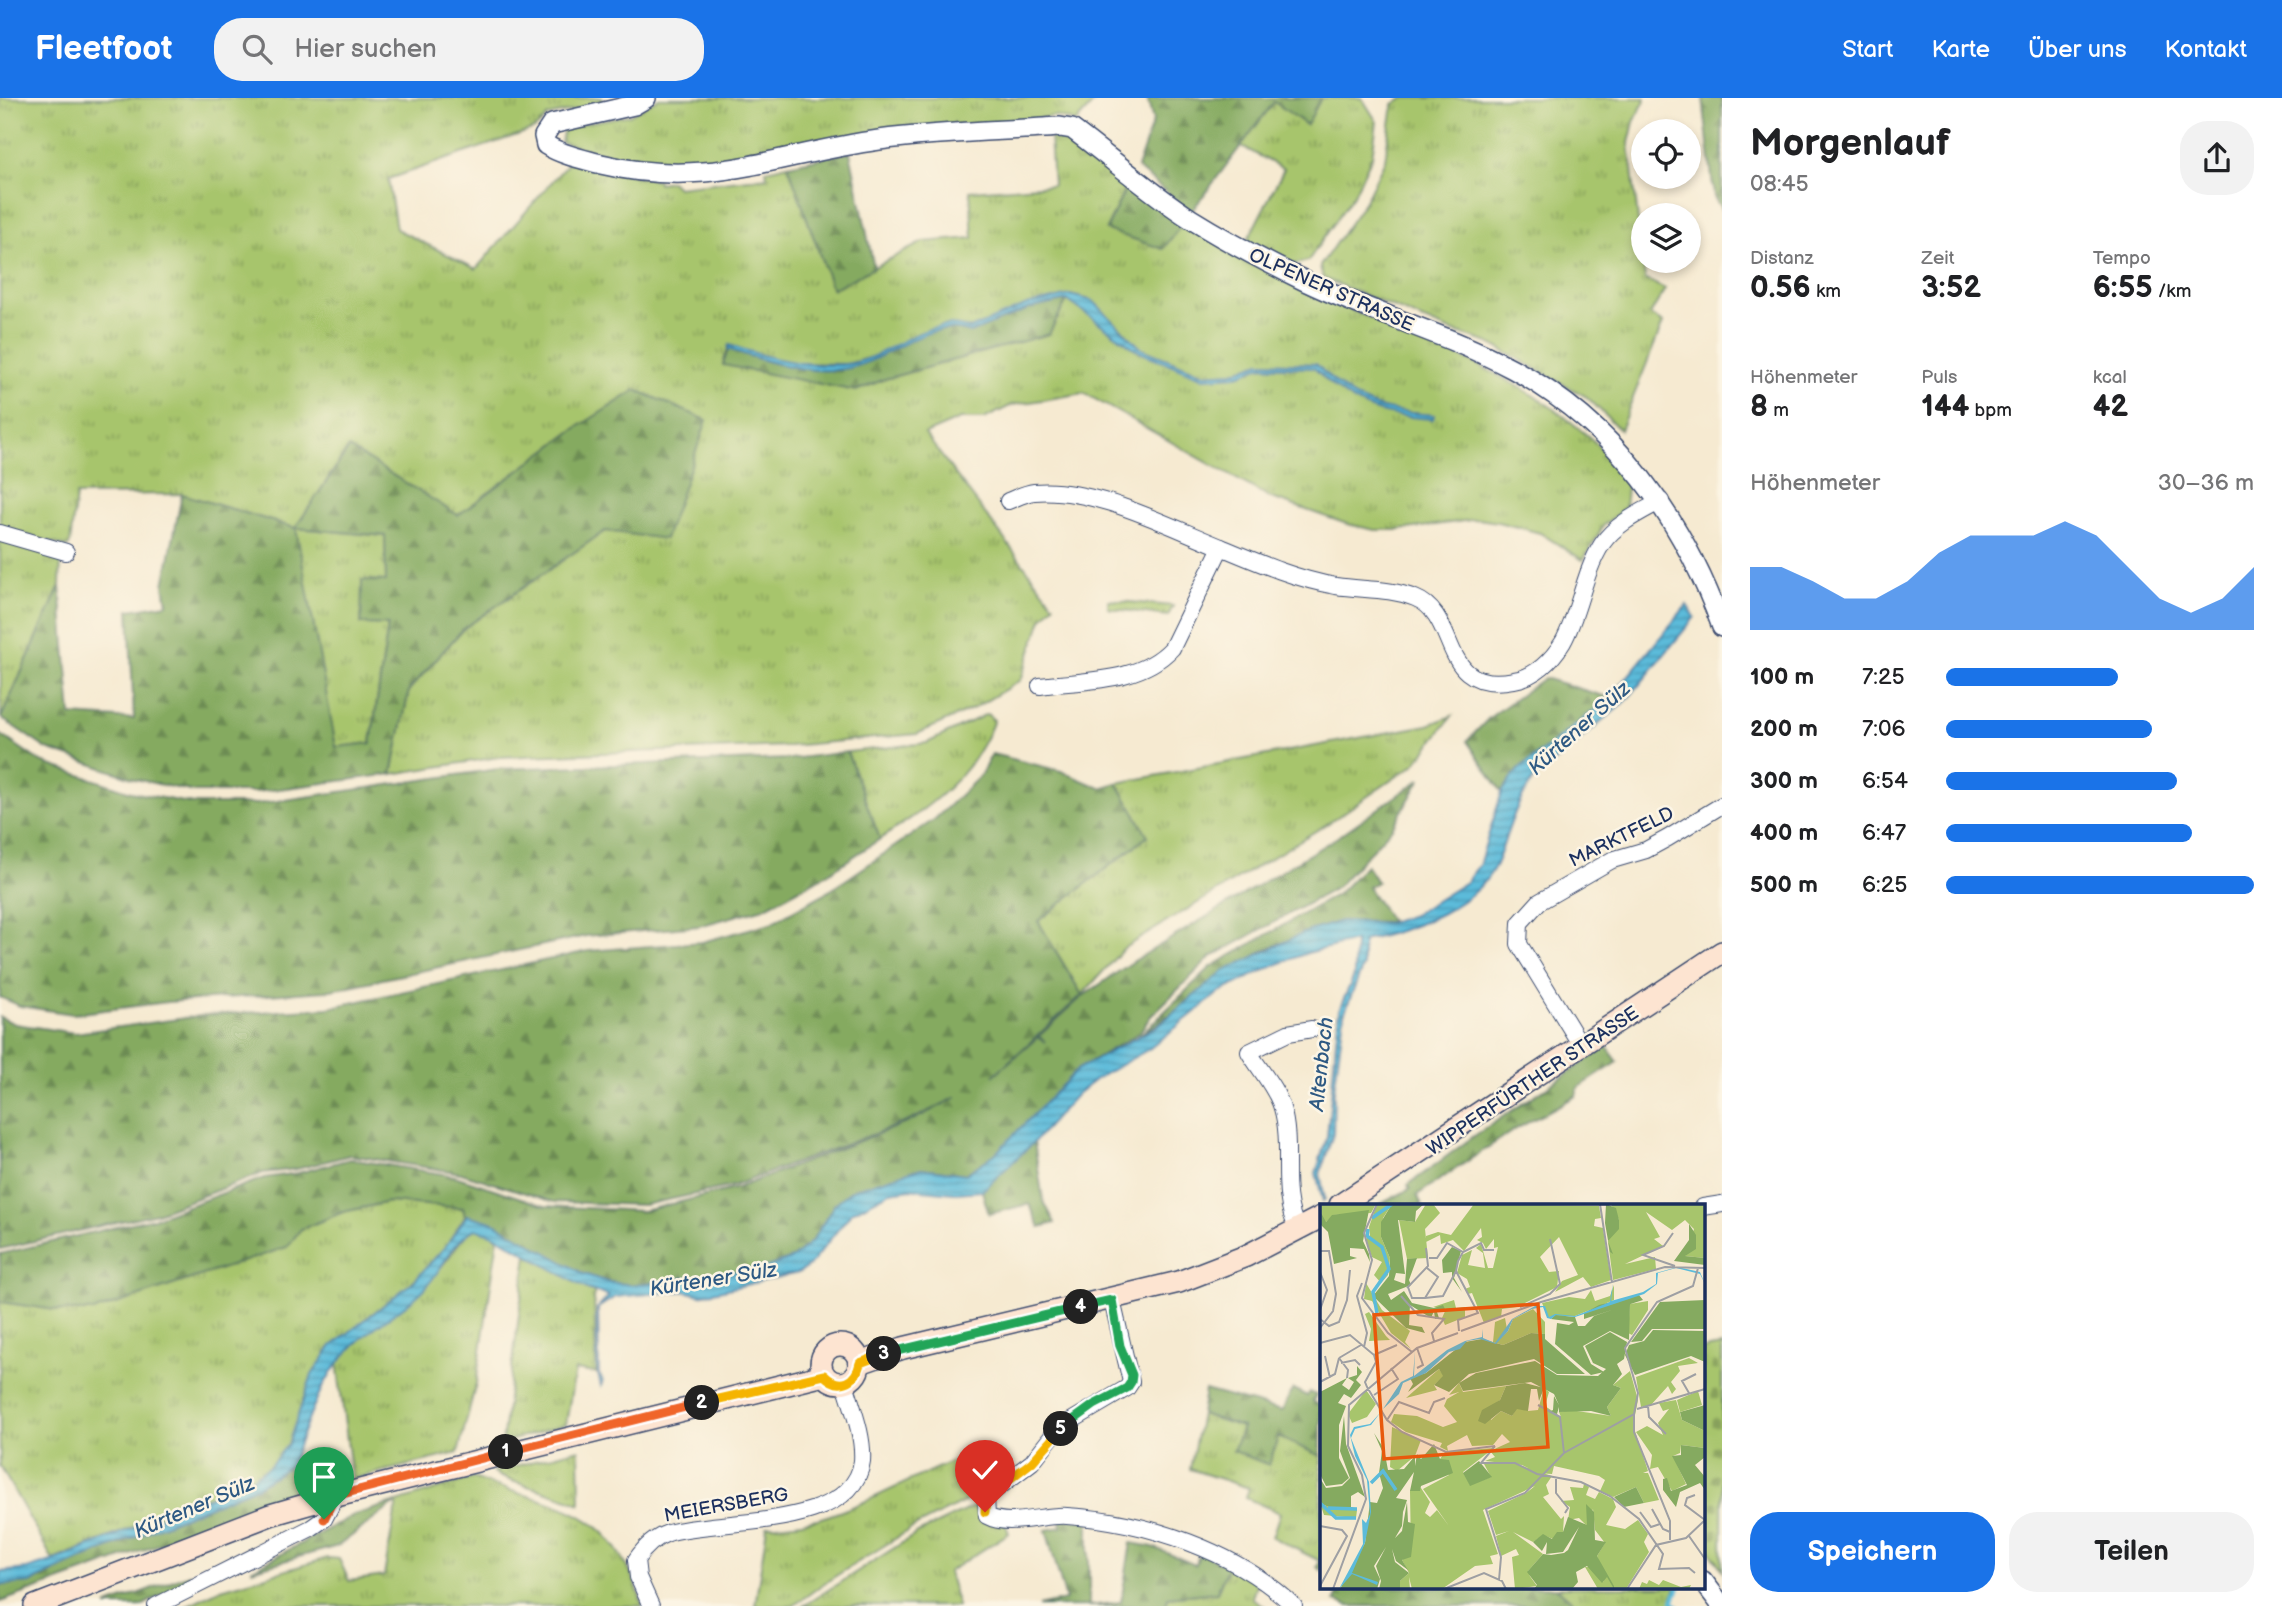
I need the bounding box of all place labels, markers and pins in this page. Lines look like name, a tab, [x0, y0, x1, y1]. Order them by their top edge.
pin: 4	[1064, 1290, 1098, 1324]
pin: 3	[866, 1336, 902, 1372]
pin: 2	[684, 1386, 720, 1420]
pin: 5	[1044, 1412, 1078, 1446]
pin: 1	[489, 1434, 524, 1470]
pin	[955, 1440, 1015, 1512]
pin	[294, 1447, 354, 1519]

